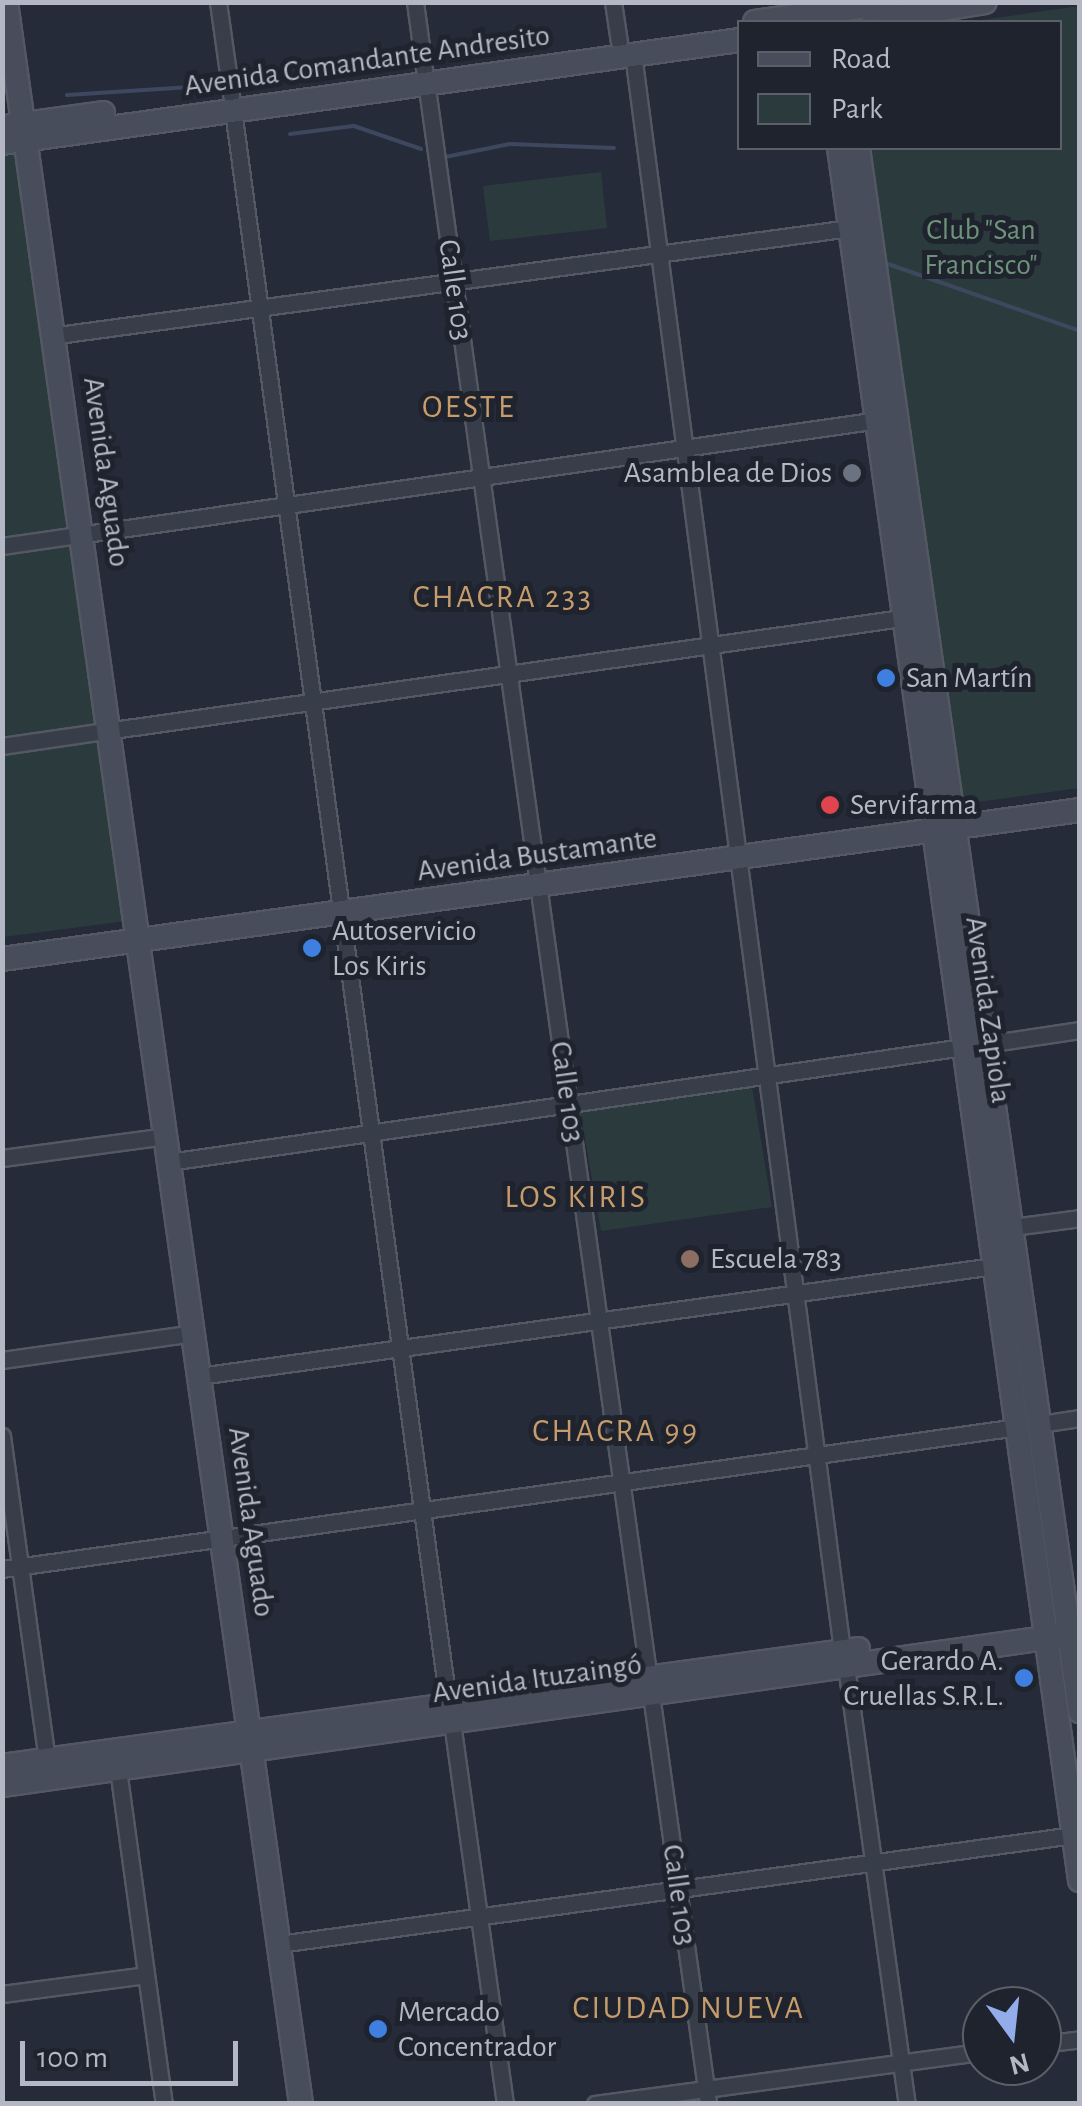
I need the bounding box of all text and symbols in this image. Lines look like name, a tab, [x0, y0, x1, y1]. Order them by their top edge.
street label: Avenida Comandante Andresito	[182, 18, 552, 104]
legend	[737, 20, 1062, 150]
text: Road	[831, 44, 891, 74]
text: Park	[831, 94, 883, 124]
park label: Club "San Francisco"	[924, 212, 1038, 282]
street label: Calle 103	[430, 237, 480, 343]
street label: Avenida Aguado	[75, 375, 137, 569]
district label: OESTE	[422, 388, 516, 426]
place label: Asamblea de Dios	[624, 455, 832, 491]
marker: Asamblea de Dios	[841, 462, 863, 484]
district label: CHACRA 233	[413, 578, 593, 616]
place label: San Martín	[906, 660, 1032, 696]
marker: San Martín	[875, 667, 897, 689]
place label: Servifarma	[850, 787, 977, 823]
marker: Servifarma	[819, 794, 841, 816]
street label: Avenida Bustamante	[415, 820, 659, 890]
place label: Autoservicio Los Kiris	[332, 913, 476, 984]
street label: Avenida Zapiola	[957, 914, 1019, 1106]
marker: Autoservicio Los Kiris	[301, 937, 323, 959]
street label: Calle 103	[542, 1039, 592, 1145]
district label: LOS KIRIS	[505, 1178, 647, 1216]
place label: Escuela 783	[710, 1241, 842, 1277]
marker: Escuela 783	[679, 1248, 701, 1270]
district label: CHACRA 99	[532, 1412, 700, 1450]
street label: Avenida Aguado	[220, 1425, 282, 1619]
place label: Gerardo A. Cruellas S.R.L.	[843, 1643, 1004, 1714]
street label: Avenida Ituzaingó	[430, 1647, 644, 1711]
marker: Gerardo A. Cruellas S.R.L.	[1013, 1667, 1035, 1689]
street label: Calle 103	[654, 1842, 704, 1948]
north arrow	[962, 1986, 1062, 2086]
district label: CIUDAD NUEVA	[572, 1989, 806, 2027]
place label: Mercado Concentrador	[398, 1994, 556, 2064]
marker: Mercado Concentrador	[367, 2018, 389, 2040]
scale bar	[25, 2021, 242, 2083]
text: 100 m	[37, 2043, 108, 2073]
text: N	[1006, 2047, 1032, 2079]

